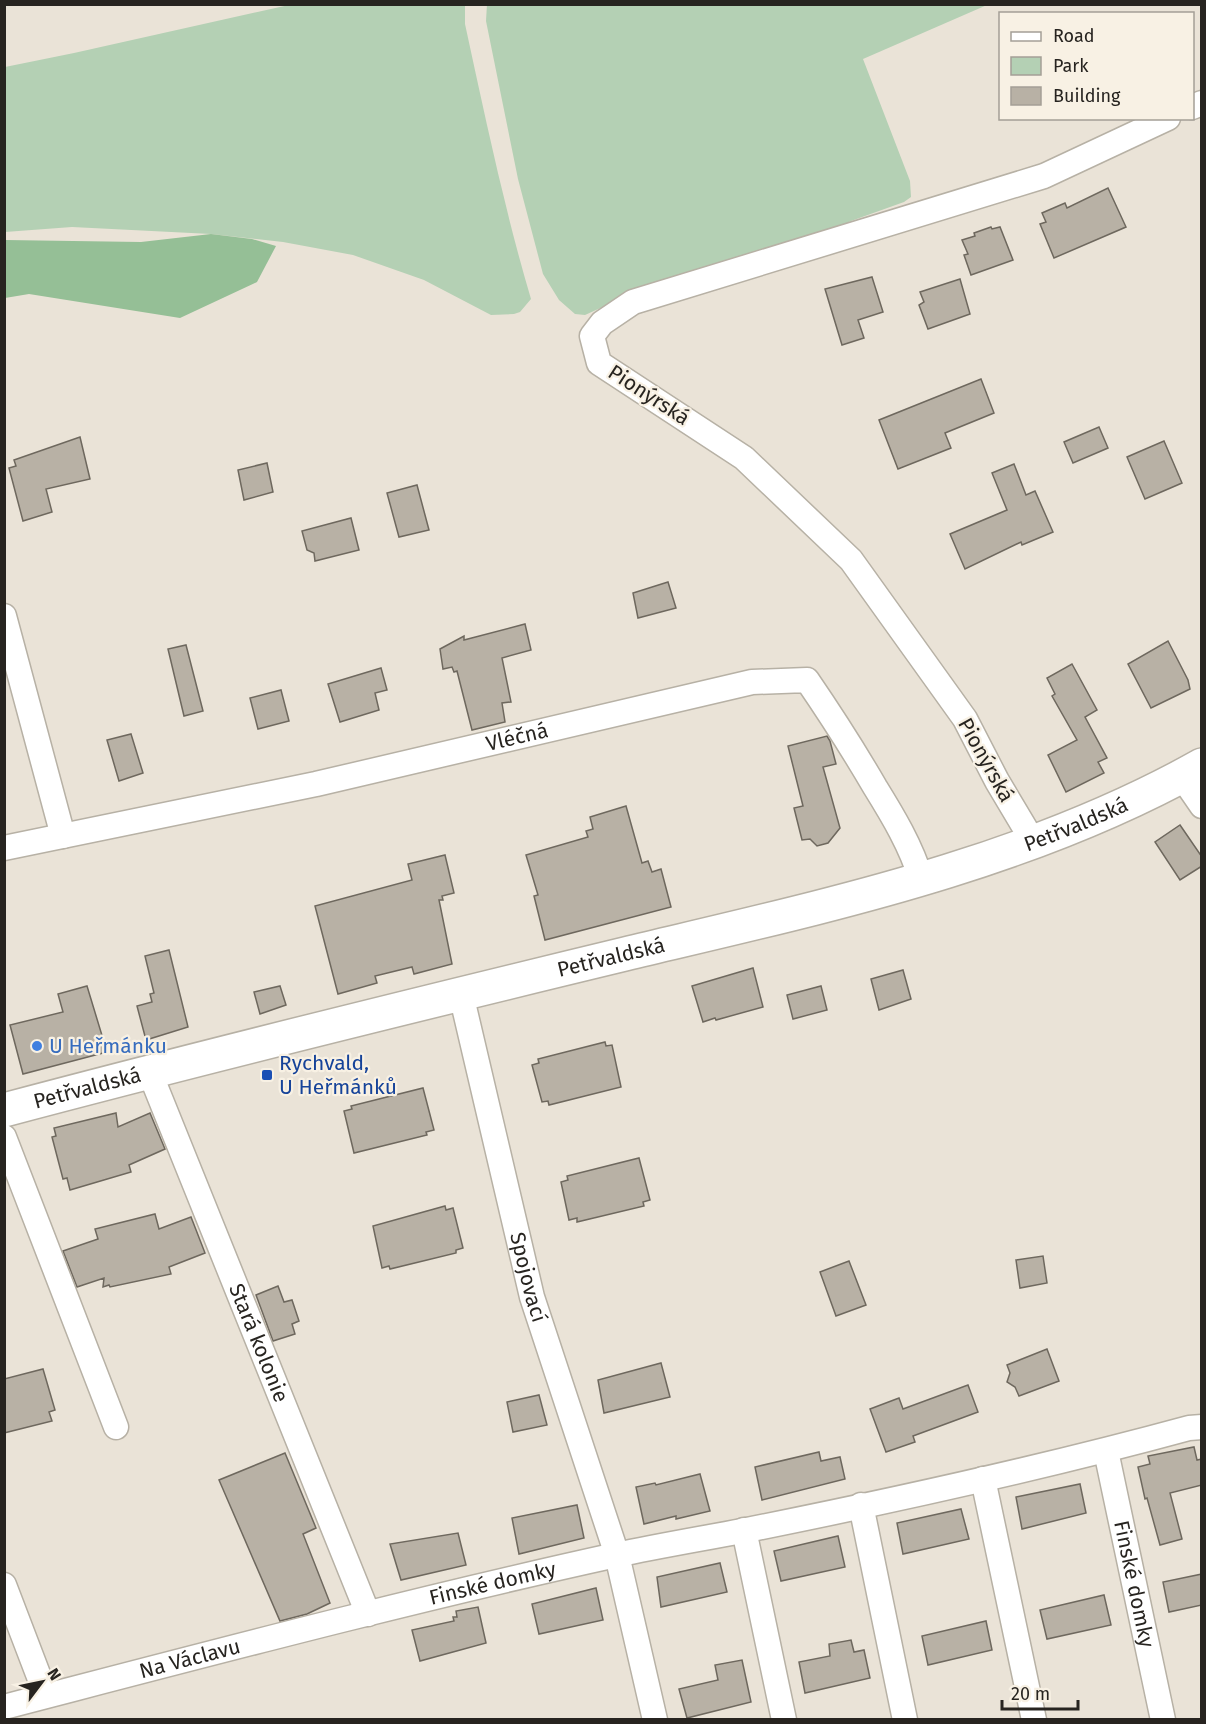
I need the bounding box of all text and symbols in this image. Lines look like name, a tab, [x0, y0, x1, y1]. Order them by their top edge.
legend	[999, 12, 1194, 120]
text: Road	[1053, 25, 1095, 47]
text: Park	[1053, 55, 1089, 77]
text: Building	[1053, 85, 1121, 107]
street label: Pionýrská	[603, 359, 695, 431]
street label: Pionýrská	[952, 713, 1020, 807]
street label: Vléčná	[483, 717, 551, 757]
street label: Petřvaldská	[1020, 792, 1132, 857]
street label: Petřvaldská	[554, 932, 668, 983]
place label: U Heřmánku	[49, 1033, 167, 1059]
marker: U Heřmánku	[30, 1039, 44, 1053]
place label: Rychvald, U Heřmánků	[279, 1050, 397, 1100]
street label: Petřvaldská	[31, 1062, 144, 1115]
marker: Rychvald, U Heřmánků	[260, 1068, 274, 1082]
street label: Spojovací	[504, 1230, 552, 1325]
street label: Stará kolonie	[223, 1280, 294, 1406]
street label: Finské domky	[1108, 1518, 1160, 1651]
street label: Finské domky	[427, 1556, 559, 1611]
street label: Na Václavu	[136, 1633, 243, 1684]
north arrow	[12, 1652, 72, 1712]
text: N	[43, 1665, 65, 1684]
scale bar	[1002, 1673, 1078, 1711]
text: 20 m	[1011, 1683, 1050, 1705]

